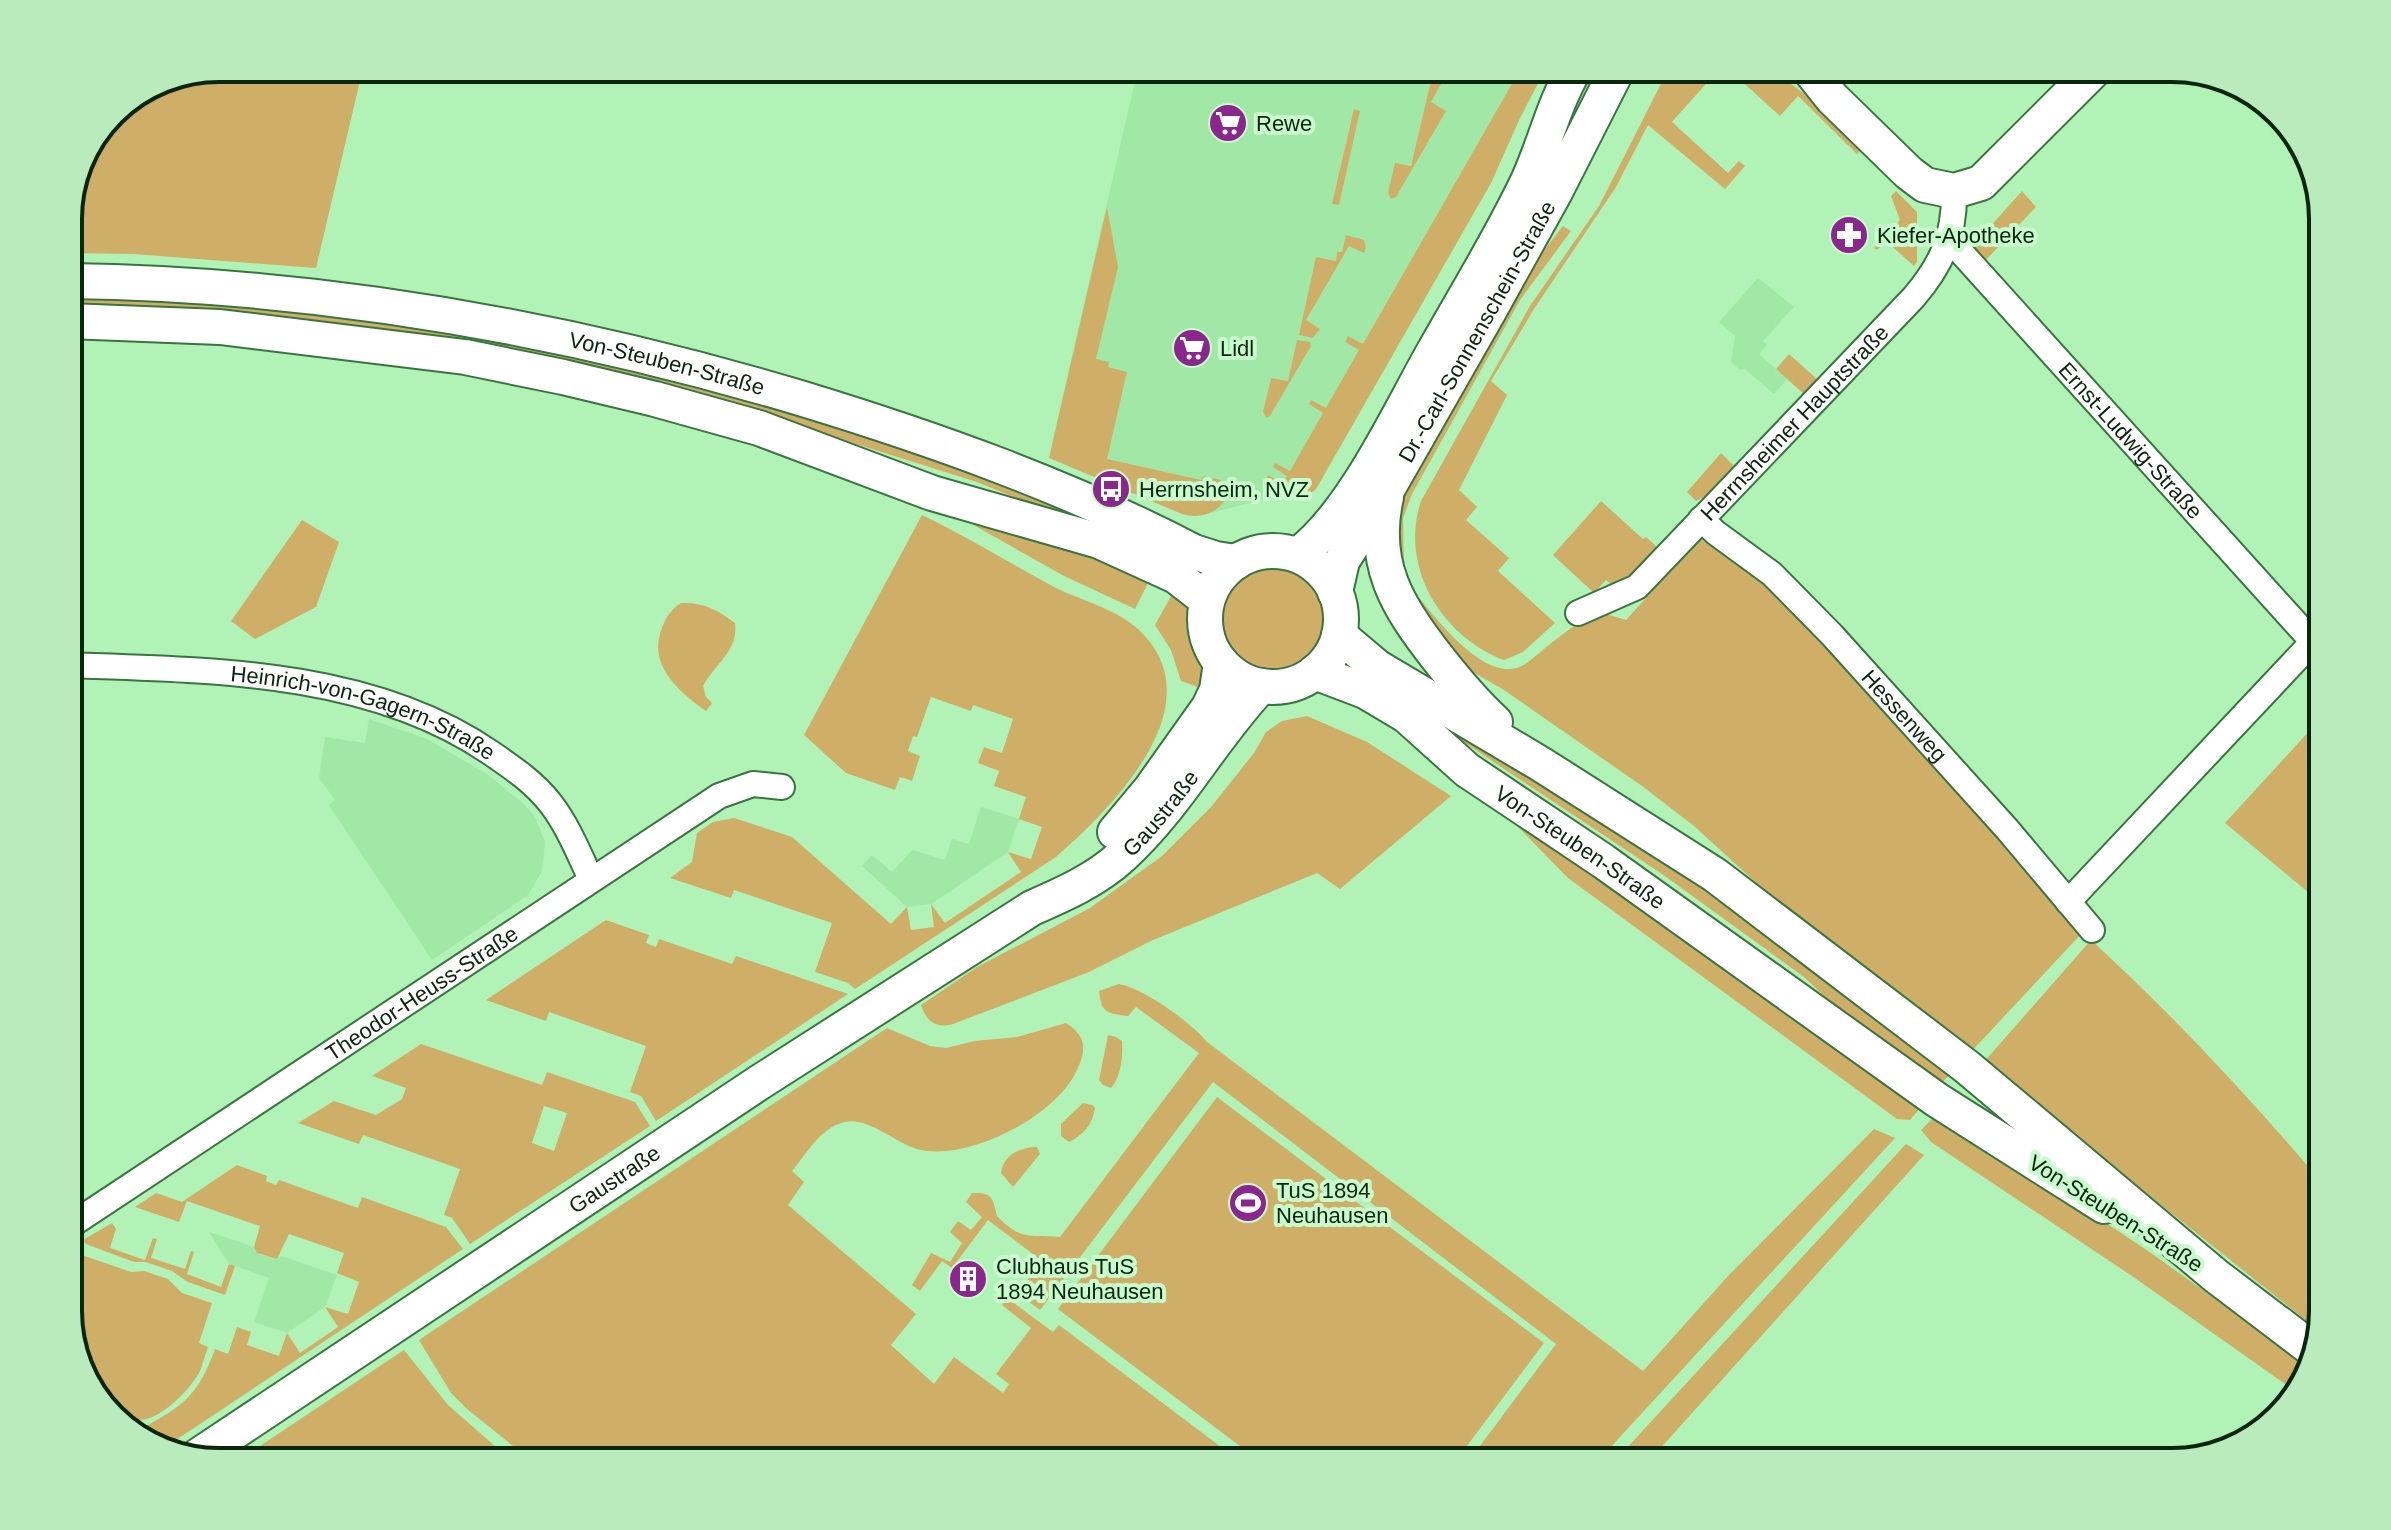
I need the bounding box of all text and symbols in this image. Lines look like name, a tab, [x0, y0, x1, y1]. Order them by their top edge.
supermarket icon: Rewe	[1207, 102, 1249, 144]
place label: Rewe	[1256, 111, 1312, 136]
street label: Dr.-Carl-Sonnenschein-Straße	[1393, 197, 1561, 467]
pharmacy icon: Kiefer-Apotheke	[1828, 214, 1870, 256]
place label: Kiefer-Apotheke	[1877, 223, 2035, 248]
street label: Herrnsheimer Hauptstraße	[1695, 320, 1894, 526]
street label: Von-Steuben-Straße	[567, 327, 767, 400]
supermarket icon: Lidl	[1171, 327, 1213, 369]
place label: Lidl	[1220, 336, 1254, 361]
street label: Ernst-Ludwig-Straße	[2054, 357, 2208, 524]
bus stop icon: Herrnsheim, NVZ	[1090, 468, 1132, 510]
place label: Herrnsheim, NVZ	[1139, 477, 1309, 502]
street label: Heinrich-von-Gagern-Straße	[230, 661, 500, 765]
street label: Hessenweg	[1857, 665, 1952, 767]
street label: Gaustraße	[1118, 766, 1203, 861]
street label: Von-Steuben-Straße	[1490, 780, 1670, 914]
street label: Theodor-Heuss-Straße	[321, 921, 523, 1066]
street label: Gaustraße	[564, 1140, 665, 1219]
street label: Von-Steuben-Straße	[2024, 1150, 2207, 1277]
place label: TuS 1894 Neuhausen	[1276, 1178, 1389, 1228]
sports icon: TuS 1894 Neuhausen	[1227, 1182, 1269, 1224]
place label: Clubhaus TuS 1894 Neuhausen	[996, 1254, 1164, 1304]
building icon: Clubhaus TuS 1894 Neuhausen	[947, 1258, 989, 1300]

